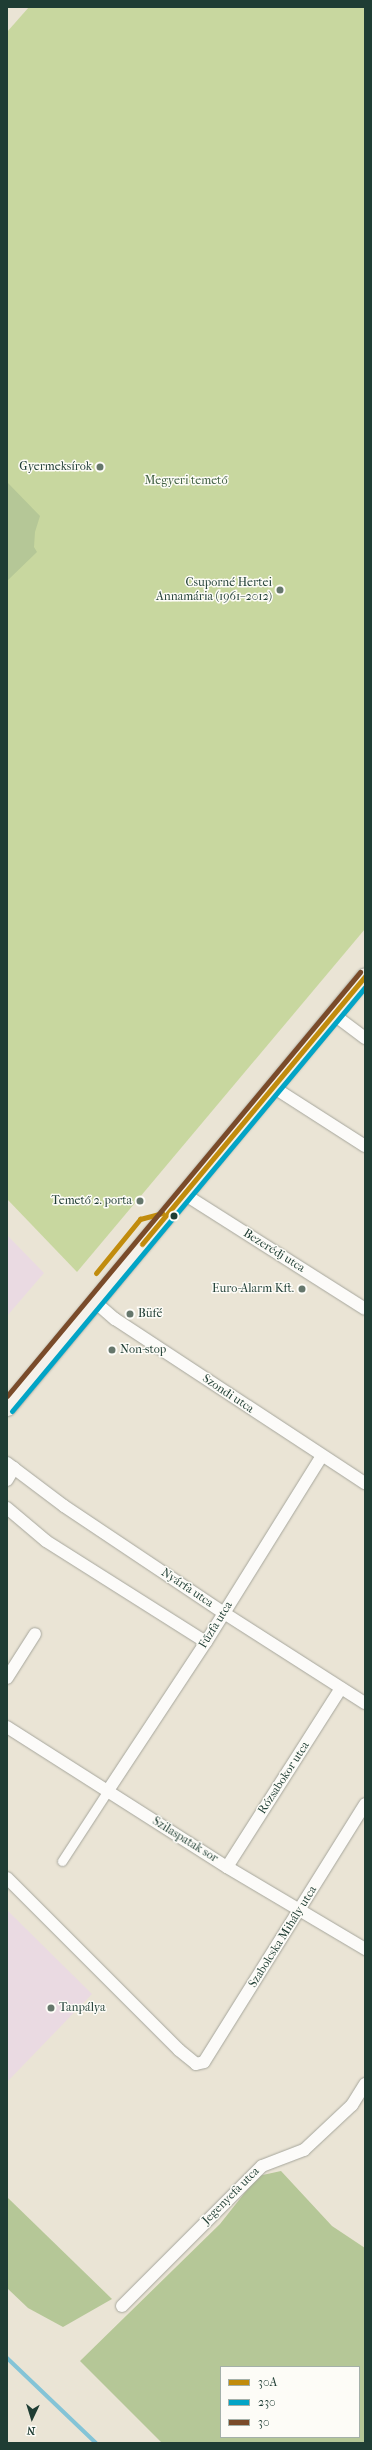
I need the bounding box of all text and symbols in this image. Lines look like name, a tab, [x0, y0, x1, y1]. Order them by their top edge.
place label: Gyermeksírok	[19, 460, 92, 474]
marker: Gyermeksírok	[95, 462, 105, 472]
park label: Megyeri temető	[145, 474, 227, 488]
place label: Csuporné Hertei Annamária (1961–2012)	[156, 576, 272, 604]
marker: Csuporné Hertei Annamária (1961–2012)	[275, 585, 285, 595]
place label: Temető 2. porta	[52, 1194, 132, 1208]
marker: Temető 2. porta	[135, 1196, 145, 1206]
unlabelled marker	[169, 1211, 179, 1221]
street label: Bezerédj utca	[241, 1226, 307, 1276]
place label: Euro-Alarm Kft.	[212, 1282, 294, 1296]
marker: Euro-Alarm Kft.	[297, 1284, 307, 1294]
place label: Büfé	[138, 1307, 162, 1321]
marker: Büfé	[125, 1309, 135, 1319]
place label: Non-stop	[120, 1343, 166, 1357]
marker: Non-stop	[107, 1345, 117, 1355]
street label: Szondi utca	[200, 1372, 256, 1416]
street label: Nyárfa utca	[158, 1565, 216, 1611]
street label: Fűzfa utca	[196, 1599, 236, 1651]
street label: Rózsabokor utca	[255, 1739, 313, 1817]
street label: Szilaspatak sor	[150, 1814, 220, 1866]
street label: Szabolcska Mihály utca	[246, 1883, 320, 1991]
place label: Tanpálya	[59, 2001, 106, 2015]
marker: Tanpálya	[46, 2003, 56, 2013]
street label: Jegenyefa utca	[199, 2164, 263, 2228]
legend	[220, 2366, 360, 2438]
text: 30A	[258, 2375, 277, 2389]
text: 230	[258, 2395, 276, 2409]
north arrow	[12, 2398, 52, 2438]
text: 30	[258, 2415, 270, 2429]
text: N	[27, 2424, 36, 2437]

